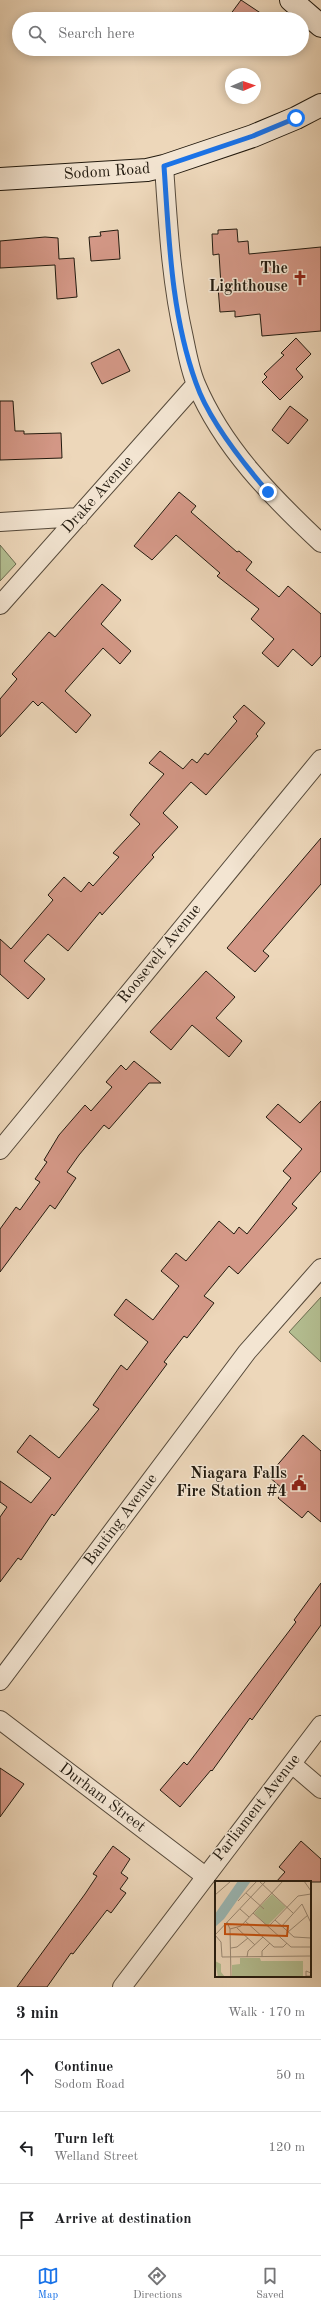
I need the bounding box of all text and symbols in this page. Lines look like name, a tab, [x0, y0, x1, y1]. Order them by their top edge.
search box	[12, 12, 309, 56]
icon: search	[26, 23, 48, 45]
text: Search here	[58, 27, 135, 42]
north arrow	[225, 68, 261, 104]
route start	[287, 109, 305, 127]
street label: Sodom Road	[63, 161, 151, 183]
place label: The Lighthouse	[209, 261, 288, 295]
church icon: The Lighthouse	[291, 269, 309, 287]
street label: Drake Avenue	[59, 453, 137, 537]
route end	[259, 483, 277, 501]
street label: Roosevelt Avenue	[115, 902, 205, 1006]
place label: Niagara Falls Fire Station #4	[176, 1466, 287, 1500]
street label: Banting Avenue	[81, 1471, 161, 1569]
public building icon: Niagara Falls Fire Station #4	[290, 1474, 308, 1492]
street label: Parliament Avenue	[210, 1752, 304, 1864]
street label: Durham Street	[56, 1760, 149, 1836]
inset map	[215, 1881, 311, 1977]
text: 3 min	[16, 2005, 59, 2022]
text: Walk · 170 m	[228, 2006, 305, 2019]
text: Continue	[54, 2060, 113, 2075]
icon: ahead	[16, 2065, 38, 2087]
text: 50 m	[276, 2069, 305, 2082]
text: Sodom Road	[54, 2078, 125, 2091]
text: Turn left	[54, 2132, 114, 2147]
icon: left	[16, 2137, 38, 2159]
text: 120 m	[268, 2141, 305, 2154]
text: Welland Street	[54, 2150, 138, 2163]
icon: arrive	[16, 2209, 38, 2231]
text: Arrive at destination	[54, 2212, 192, 2227]
tab: Map	[37, 2265, 59, 2303]
tab: Directions	[133, 2265, 182, 2303]
tab: Saved	[256, 2265, 284, 2303]

